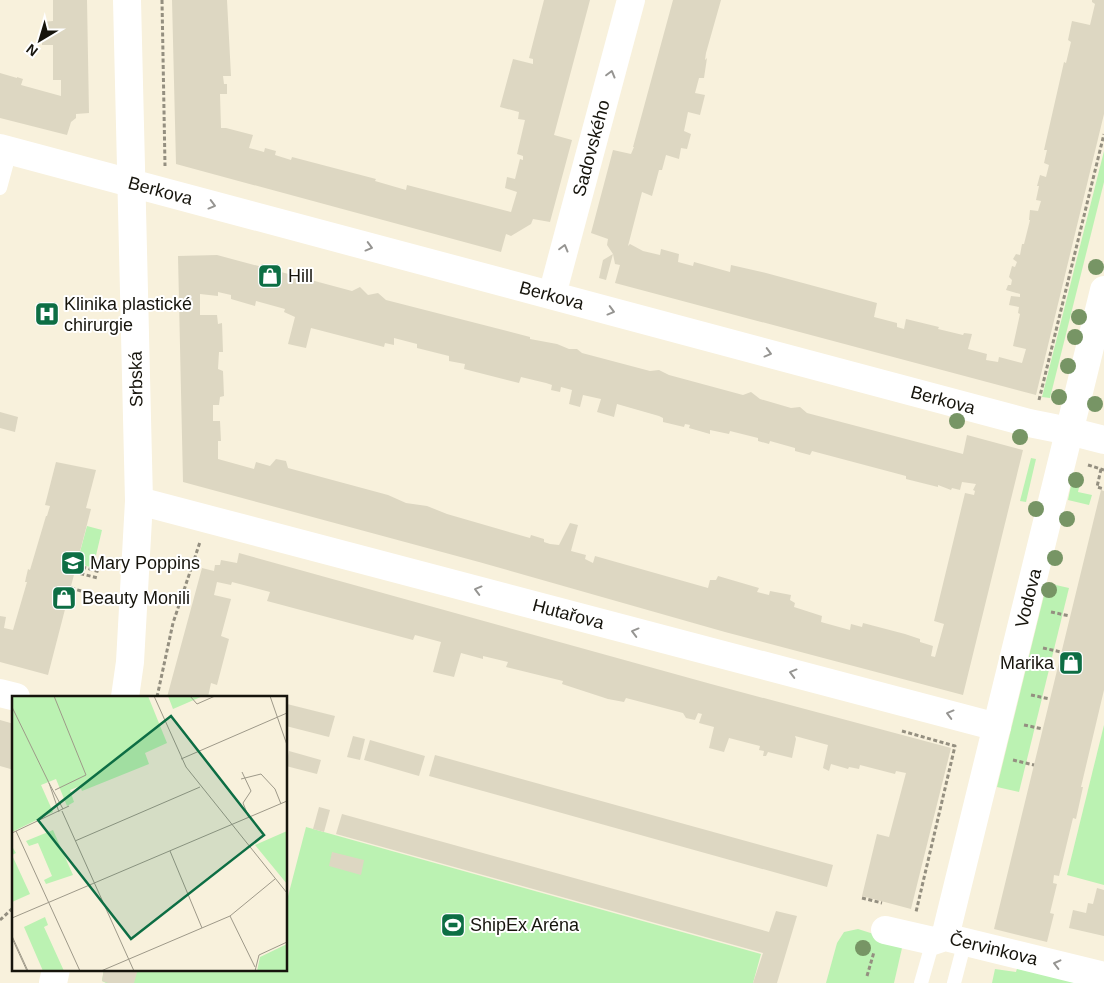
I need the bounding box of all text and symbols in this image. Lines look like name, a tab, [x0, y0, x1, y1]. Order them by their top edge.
north arrow	[15, 15, 65, 65]
text: N	[23, 41, 41, 60]
one-way arrow	[605, 70, 616, 79]
street label: Sadovského	[569, 98, 614, 199]
street label: Berkova	[126, 173, 196, 209]
one-way arrow	[208, 199, 216, 209]
one-way arrow	[365, 241, 373, 251]
one-way arrow	[558, 244, 569, 253]
shop icon: Hill	[257, 263, 283, 289]
place label: Hill	[288, 266, 313, 286]
street label: Berkova	[517, 277, 587, 314]
place label: Klinika plastické chirurgie	[64, 294, 192, 335]
hospital icon: Klinika plastické chirurgie	[34, 301, 60, 327]
one-way arrow	[606, 305, 615, 316]
one-way arrow	[763, 347, 772, 358]
street label: Srbská	[125, 350, 146, 407]
street label: Berkova	[908, 382, 978, 418]
school or university icon: Mary Poppins	[60, 550, 86, 576]
place label: Mary Poppins	[90, 553, 200, 573]
street label: Vodova	[1011, 566, 1045, 630]
shop icon: Beauty Monili	[51, 585, 77, 611]
one-way arrow	[475, 586, 483, 596]
place label: Beauty Monili	[82, 588, 190, 608]
street label: Hutařova	[530, 595, 607, 633]
one-way arrow	[632, 627, 640, 637]
shop icon: Marika	[1058, 650, 1084, 676]
place label: Marika	[1000, 653, 1055, 673]
one-way arrow	[788, 668, 797, 679]
inset map	[12, 696, 288, 970]
one-way arrow	[946, 710, 954, 720]
sports icon: ShipEx Aréna	[440, 912, 466, 938]
place label: ShipEx Aréna	[470, 915, 580, 935]
street label: Červinkova	[948, 928, 1041, 970]
one-way arrow	[1052, 959, 1061, 970]

